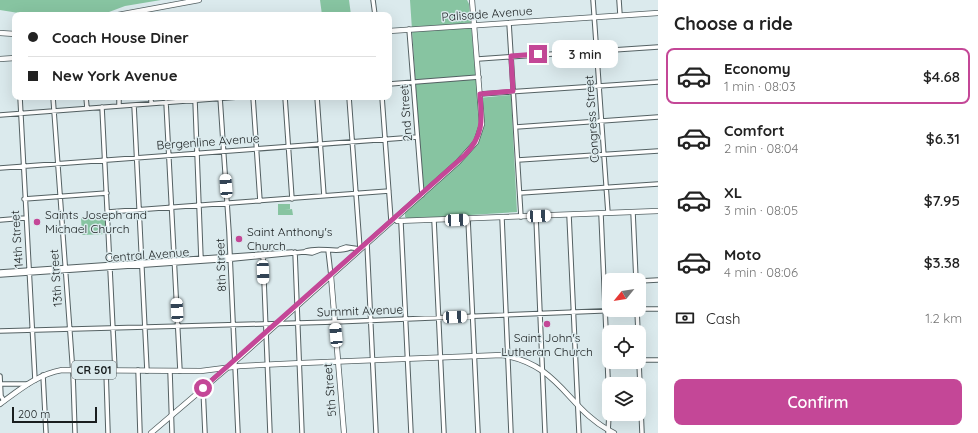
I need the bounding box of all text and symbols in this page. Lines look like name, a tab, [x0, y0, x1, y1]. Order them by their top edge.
street label: Palisade Avenue	[441, 3, 533, 24]
text: Choose a ride	[674, 12, 793, 35]
text: Coach House Diner	[52, 28, 189, 47]
callout: 3 min	[552, 40, 618, 68]
route end	[529, 45, 547, 63]
text: 3 min	[568, 46, 602, 62]
icon: car	[676, 58, 712, 94]
text: Economy	[724, 59, 791, 78]
text: New York Avenue	[52, 66, 178, 85]
text: $4.68	[923, 67, 960, 86]
street label: Congress Street	[581, 75, 602, 163]
text: 1 min · 08:03	[724, 78, 796, 94]
street label: 2nd Street	[396, 84, 415, 142]
icon: car	[676, 120, 712, 156]
text: Comfort	[724, 121, 785, 140]
text: $6.31	[926, 129, 960, 148]
street label: Bergenline Avenue	[156, 130, 260, 153]
text: 2 min · 08:04	[724, 140, 798, 156]
car	[219, 174, 233, 198]
icon: car	[676, 182, 712, 218]
text: XL	[724, 183, 742, 202]
text: $7.95	[924, 191, 960, 210]
text: 3 min · 08:05	[724, 202, 798, 218]
place label: Saints Joseph and Michael Church	[45, 207, 147, 236]
car	[527, 209, 551, 223]
street label: 14th Street	[7, 210, 26, 268]
car	[445, 213, 469, 227]
marker: Saints Joseph and Michael Church	[32, 217, 42, 227]
place label: Saint Anthony's Church	[247, 224, 333, 253]
marker: Saint Anthony's Church	[234, 234, 244, 244]
street label: 8th Street	[212, 238, 229, 292]
street label: Central Avenue	[104, 244, 190, 265]
icon: car	[676, 244, 712, 280]
text: Moto	[724, 245, 761, 264]
street label: 13th Street	[46, 249, 65, 307]
text: $3.38	[924, 253, 960, 272]
car	[257, 260, 269, 284]
text: 4 min · 08:06	[724, 264, 798, 280]
north arrow	[602, 273, 646, 317]
map controls	[602, 273, 646, 421]
car	[170, 298, 184, 322]
street label: Summit Avenue	[317, 301, 404, 320]
icon: cash	[674, 307, 696, 329]
text: Cash	[706, 309, 740, 328]
car	[443, 310, 467, 324]
text: 1.2 km	[925, 310, 962, 326]
marker: Saint John's Lutheran Church	[542, 319, 552, 329]
car	[329, 323, 343, 347]
button: locate	[602, 325, 646, 369]
place label: Saint John's Lutheran Church	[501, 330, 593, 359]
road number: CR 501	[72, 361, 116, 379]
street label: 5th Street	[320, 363, 339, 417]
button: layers	[602, 377, 646, 421]
route start	[194, 379, 212, 397]
button: Confirm	[674, 379, 962, 425]
scale bar	[12, 405, 97, 424]
text: 200 m	[18, 407, 50, 421]

